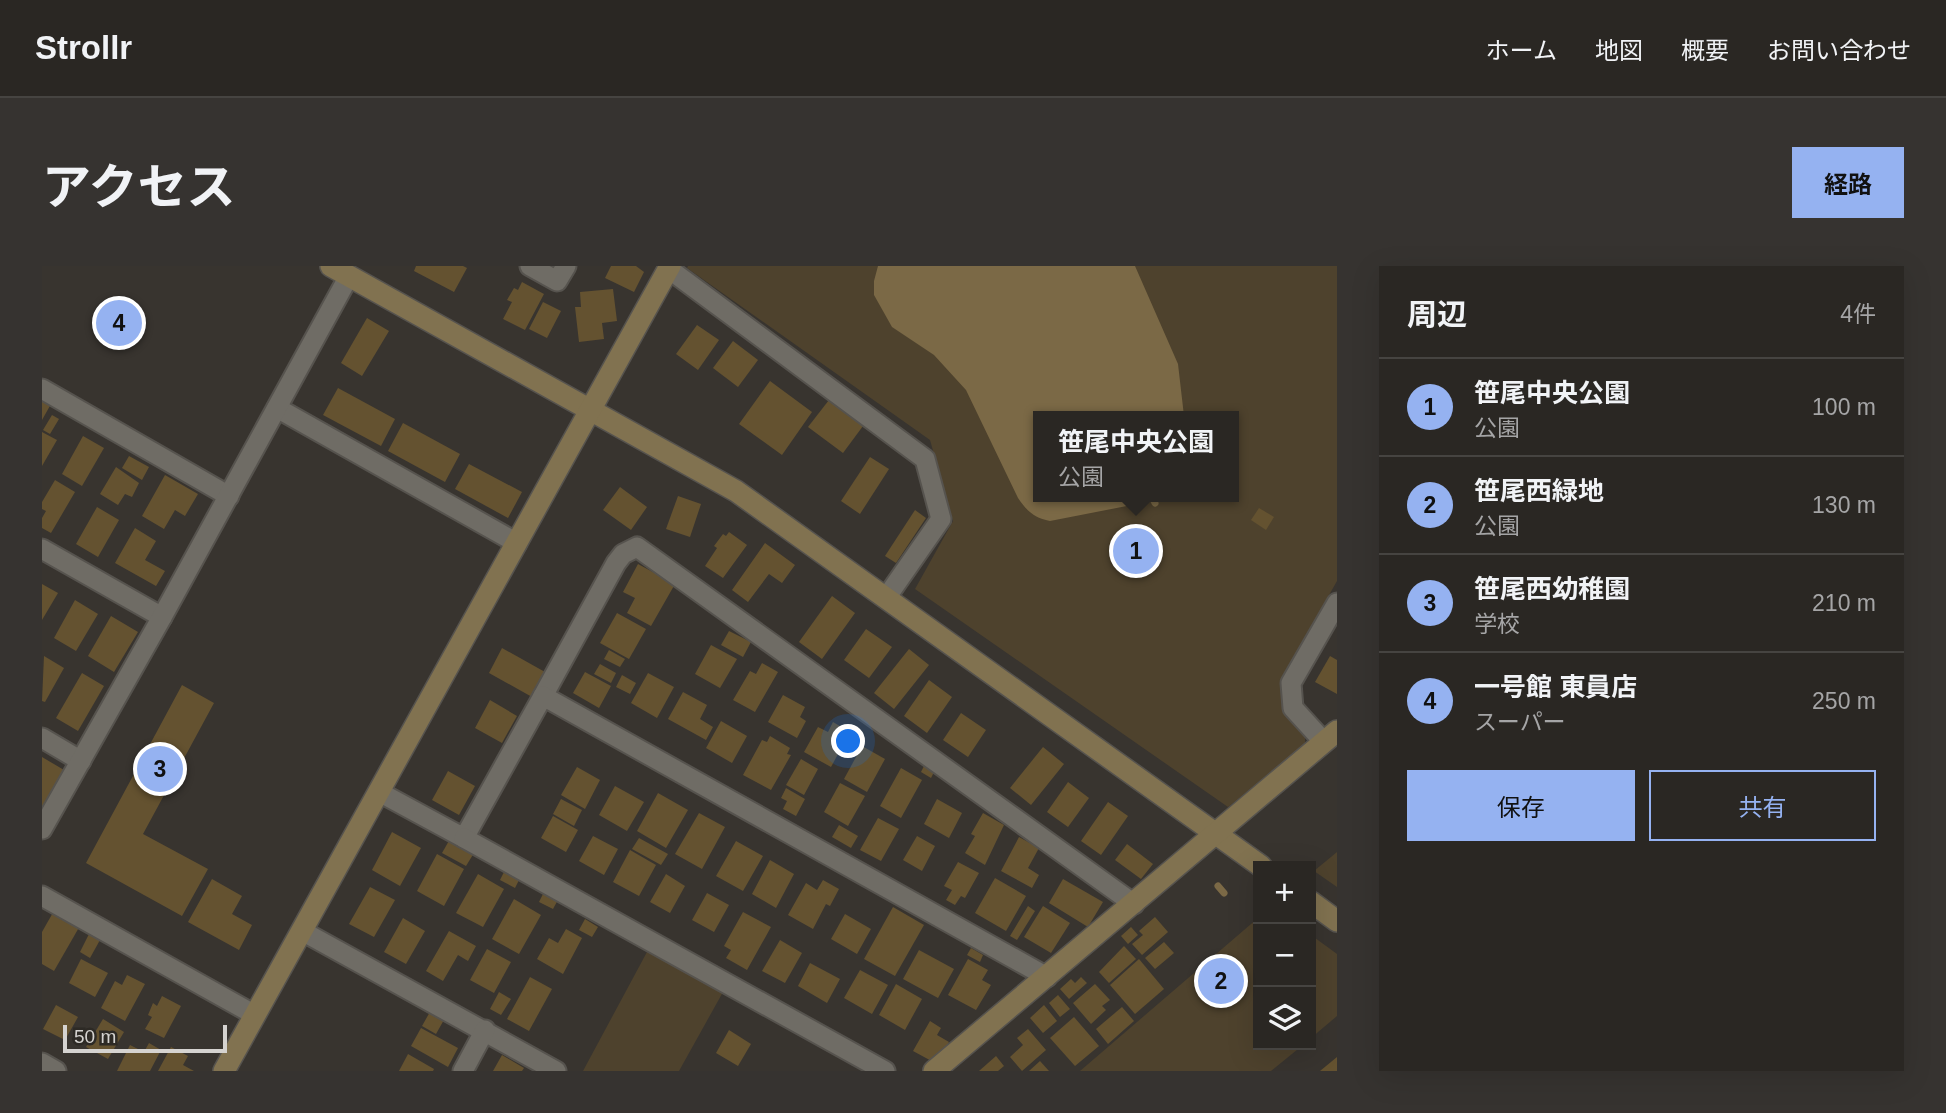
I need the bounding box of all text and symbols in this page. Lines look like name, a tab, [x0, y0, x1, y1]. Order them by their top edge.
text: Strollr	[35, 29, 132, 66]
text: ホーム	[1486, 37, 1557, 64]
text: 地図	[1595, 37, 1643, 64]
text: 概要	[1681, 37, 1729, 64]
text: お問い合わせ	[1767, 37, 1911, 64]
button: 経路	[1792, 147, 1904, 218]
text: アクセス	[42, 160, 236, 214]
pin: 4	[96, 297, 142, 349]
text: 周辺	[1407, 298, 1467, 331]
text: 4件	[1840, 301, 1876, 327]
text: 笹尾中央公園	[1474, 378, 1630, 408]
text: 1	[1424, 394, 1436, 420]
text: 100 m	[1812, 394, 1876, 420]
popup	[1033, 411, 1239, 502]
text: 公園	[1474, 415, 1520, 441]
text: 笹尾中央公園	[1058, 427, 1214, 457]
text: 公園	[1058, 464, 1104, 490]
text: 笹尾西緑地	[1474, 476, 1604, 506]
text: 2	[1424, 492, 1436, 518]
text: 130 m	[1812, 492, 1876, 518]
text: 公園	[1474, 513, 1520, 539]
pin: 1	[1113, 525, 1159, 577]
text: 笹尾西幼稚園	[1474, 574, 1630, 604]
text: 3	[1424, 590, 1436, 616]
text: 210 m	[1812, 590, 1876, 616]
text: 学校	[1474, 611, 1520, 637]
text: 一号館 東員店	[1474, 672, 1637, 702]
text: 4	[1424, 688, 1436, 714]
text: 250 m	[1812, 688, 1876, 714]
text: スーパー	[1474, 709, 1566, 735]
your location	[831, 724, 865, 758]
pin: 3	[137, 743, 183, 795]
button: 保存	[1407, 770, 1635, 841]
button: 共有	[1649, 770, 1876, 841]
map controls	[1253, 861, 1316, 1050]
button: +	[1253, 861, 1316, 924]
button: −	[1253, 924, 1316, 987]
pin: 2	[1198, 955, 1244, 1007]
button: layers	[1253, 987, 1316, 1050]
scale bar	[63, 1022, 228, 1054]
text: 50 m	[74, 1026, 116, 1047]

